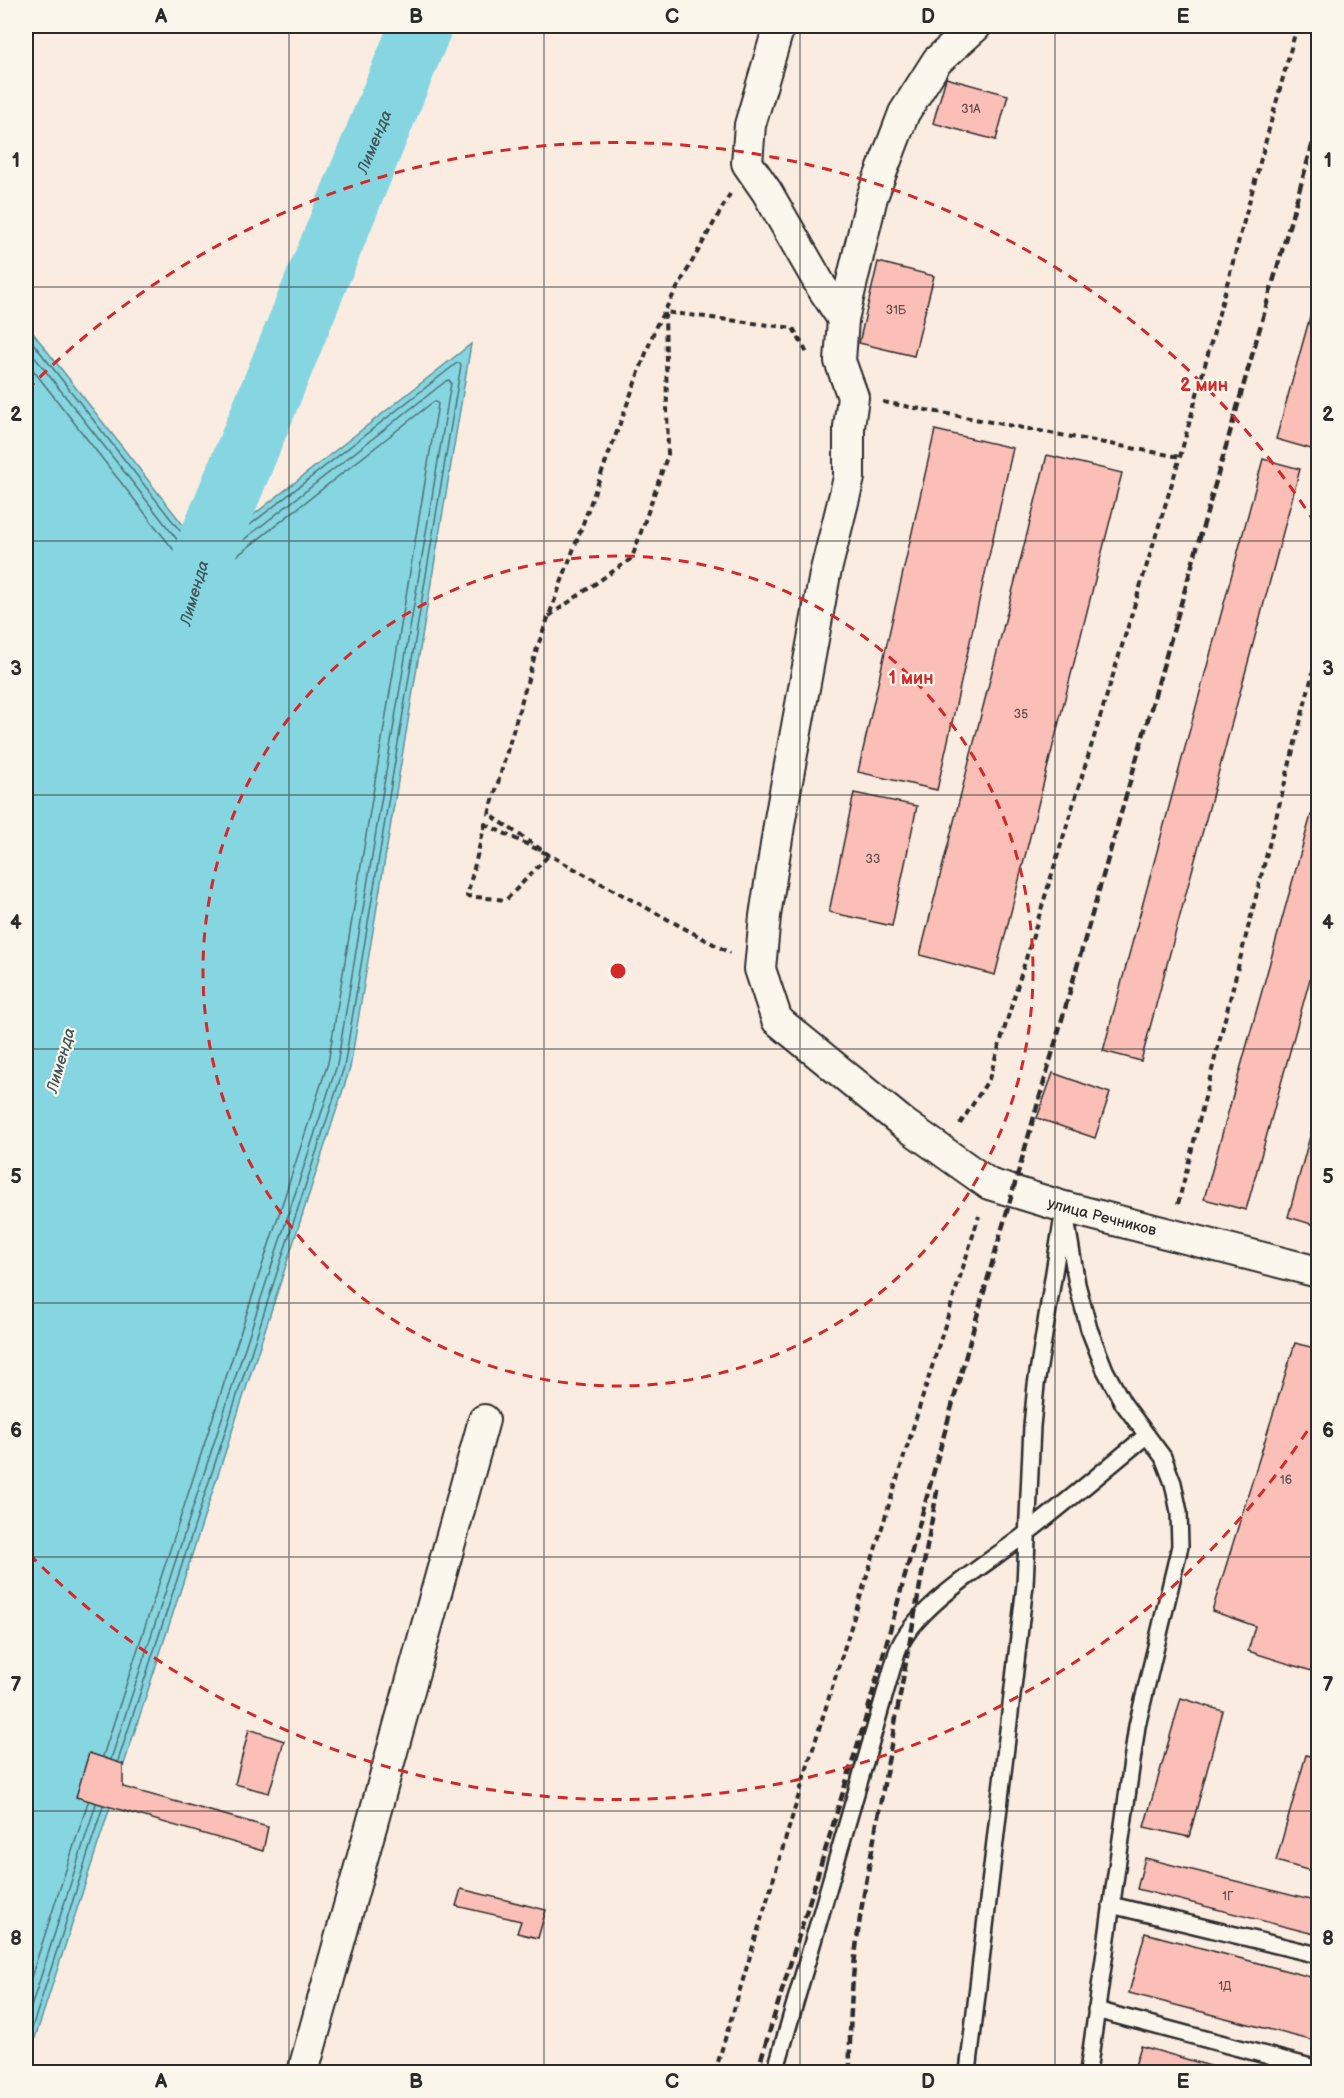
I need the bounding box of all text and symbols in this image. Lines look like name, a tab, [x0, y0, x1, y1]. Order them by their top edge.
text: A	[154, 5, 168, 29]
text: B	[409, 5, 423, 29]
text: C	[665, 5, 679, 29]
text: D	[921, 5, 935, 29]
text: E	[1177, 5, 1190, 29]
house number: 31А	[961, 102, 981, 117]
water label: Лименда	[353, 108, 396, 178]
text: 1	[12, 149, 20, 173]
text: 1	[1324, 149, 1332, 173]
house number: 31Б	[886, 303, 907, 318]
text: 2 мин	[1180, 375, 1228, 396]
text: 2	[10, 403, 22, 427]
text: 2	[1322, 403, 1334, 427]
water label: Лименда	[176, 558, 213, 629]
text: 3	[10, 657, 22, 681]
text: 3	[1322, 657, 1334, 681]
text: 1 мин	[889, 668, 933, 689]
house number: 35	[1014, 707, 1028, 722]
house number: 33	[866, 852, 880, 867]
text: 4	[10, 911, 22, 935]
text: 4	[1322, 911, 1334, 935]
centre of rings	[608, 961, 628, 981]
water label: Лименда	[43, 1026, 80, 1096]
text: 5	[10, 1165, 22, 1189]
text: 5	[1322, 1165, 1334, 1189]
street label: улица Речников	[1045, 1194, 1158, 1240]
text: 6	[10, 1419, 22, 1443]
text: 6	[1322, 1419, 1334, 1443]
house number: 16	[1280, 1473, 1292, 1488]
text: 7	[10, 1673, 22, 1697]
text: 7	[1322, 1673, 1334, 1697]
house number: 1Г	[1222, 1889, 1234, 1904]
text: 8	[10, 1927, 22, 1951]
text: 8	[1322, 1927, 1334, 1951]
house number: 1Д	[1218, 1979, 1232, 1994]
text: A	[154, 2070, 168, 2094]
text: B	[409, 2070, 423, 2094]
text: C	[665, 2070, 679, 2094]
text: D	[921, 2070, 935, 2094]
text: E	[1177, 2070, 1190, 2094]

